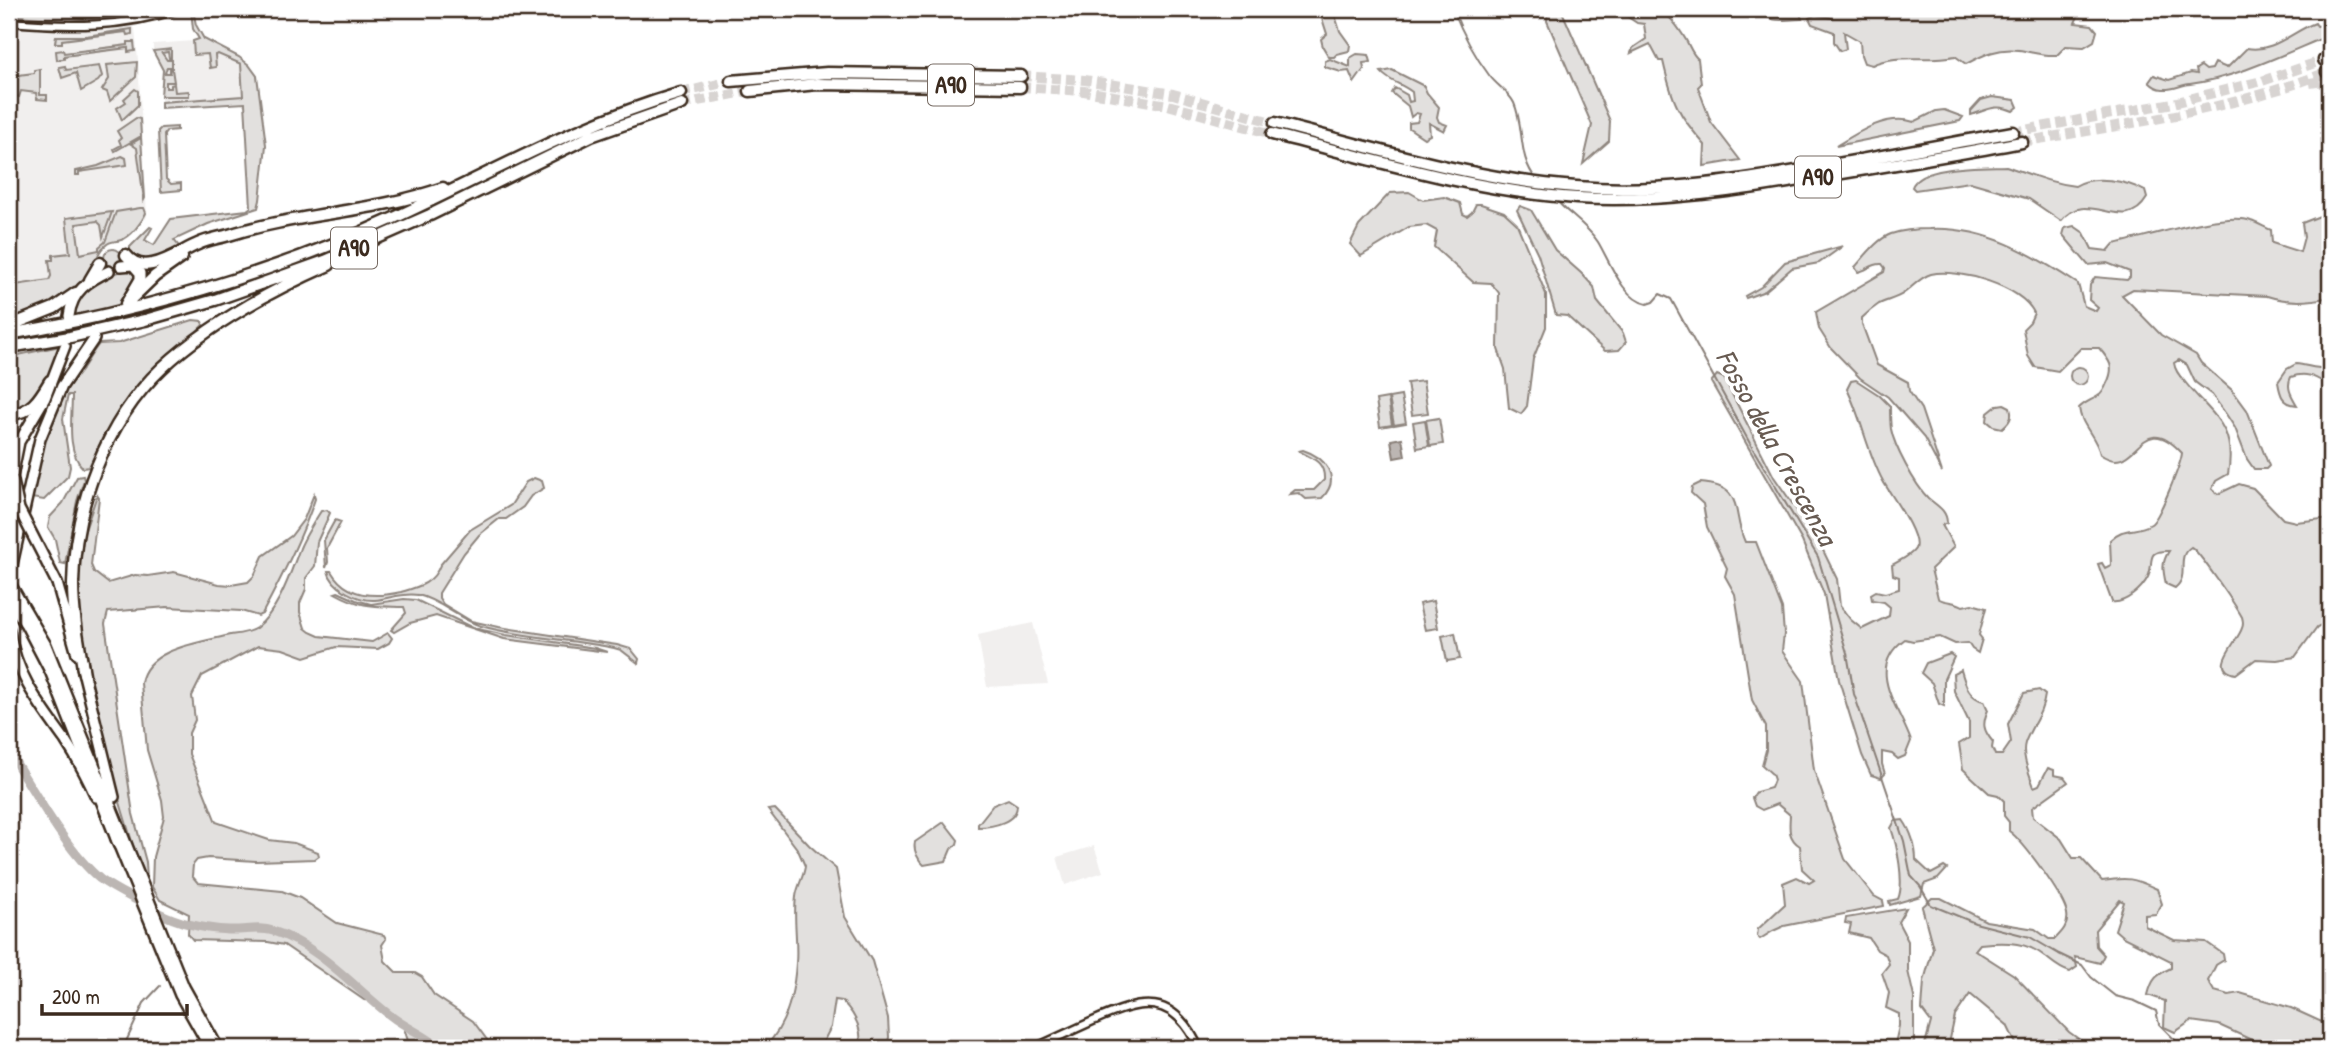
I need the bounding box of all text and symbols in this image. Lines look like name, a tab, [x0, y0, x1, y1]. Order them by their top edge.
road number: A90	[928, 64, 974, 106]
road number: A90	[1795, 156, 1841, 197]
road number: A90	[331, 228, 377, 268]
water label: Fosso della Crescenza	[1707, 342, 1848, 554]
scale bar	[42, 973, 187, 1017]
text: 200 m	[52, 982, 100, 1011]

